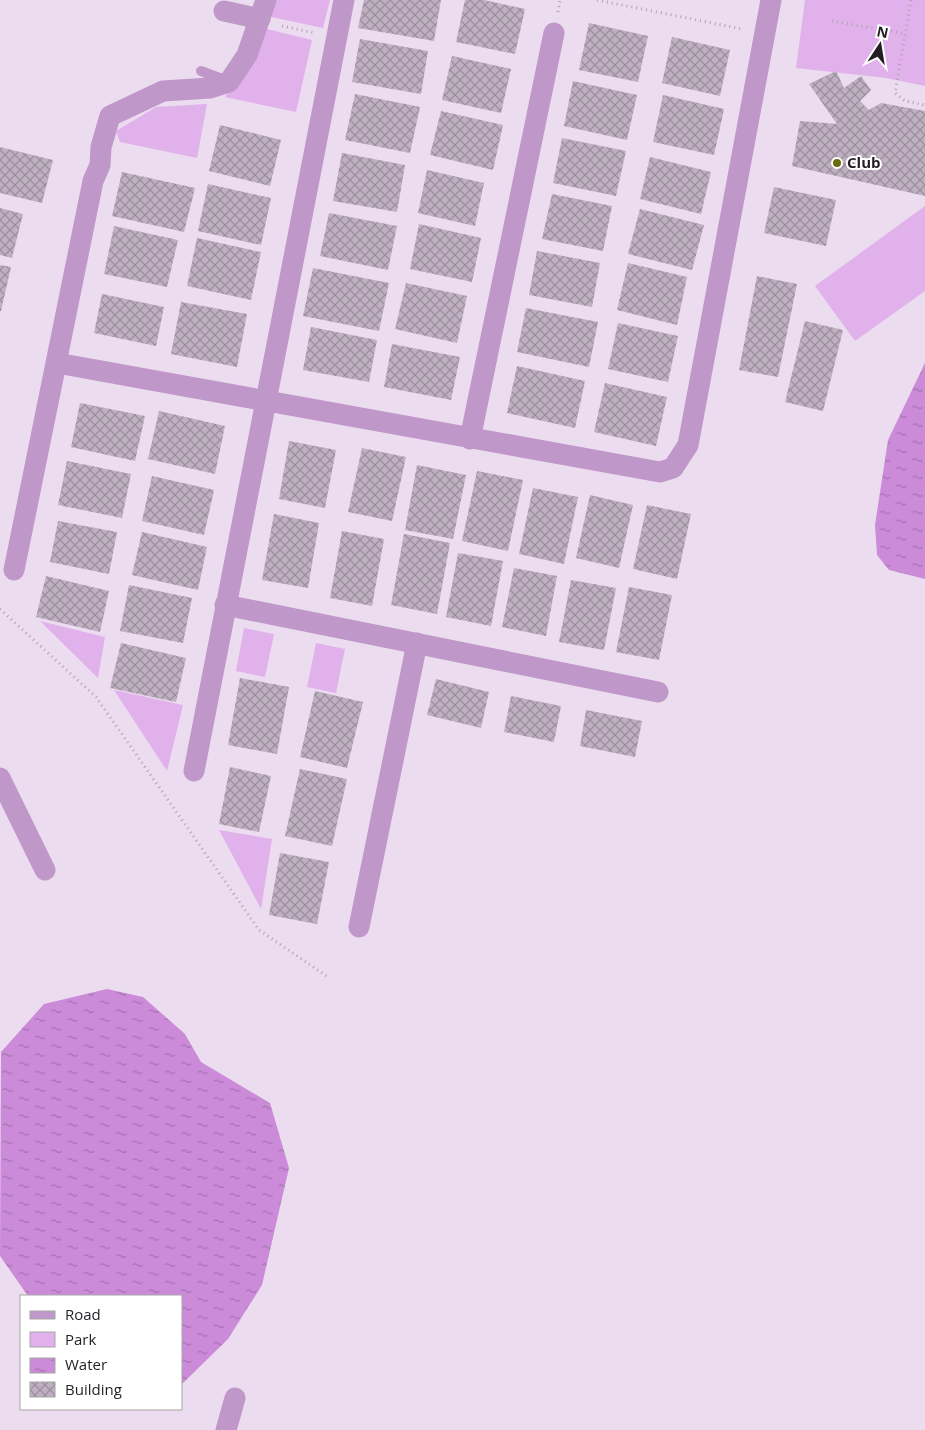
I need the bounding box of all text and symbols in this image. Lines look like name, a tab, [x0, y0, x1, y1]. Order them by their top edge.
north arrow	[855, 20, 905, 70]
text: N	[875, 21, 890, 42]
place label: Club	[847, 152, 881, 172]
marker: Club	[831, 157, 843, 169]
legend	[20, 1295, 182, 1410]
text: Road	[65, 1304, 101, 1324]
text: Park	[65, 1329, 96, 1349]
text: Water	[65, 1354, 107, 1374]
text: Building	[65, 1379, 122, 1399]

